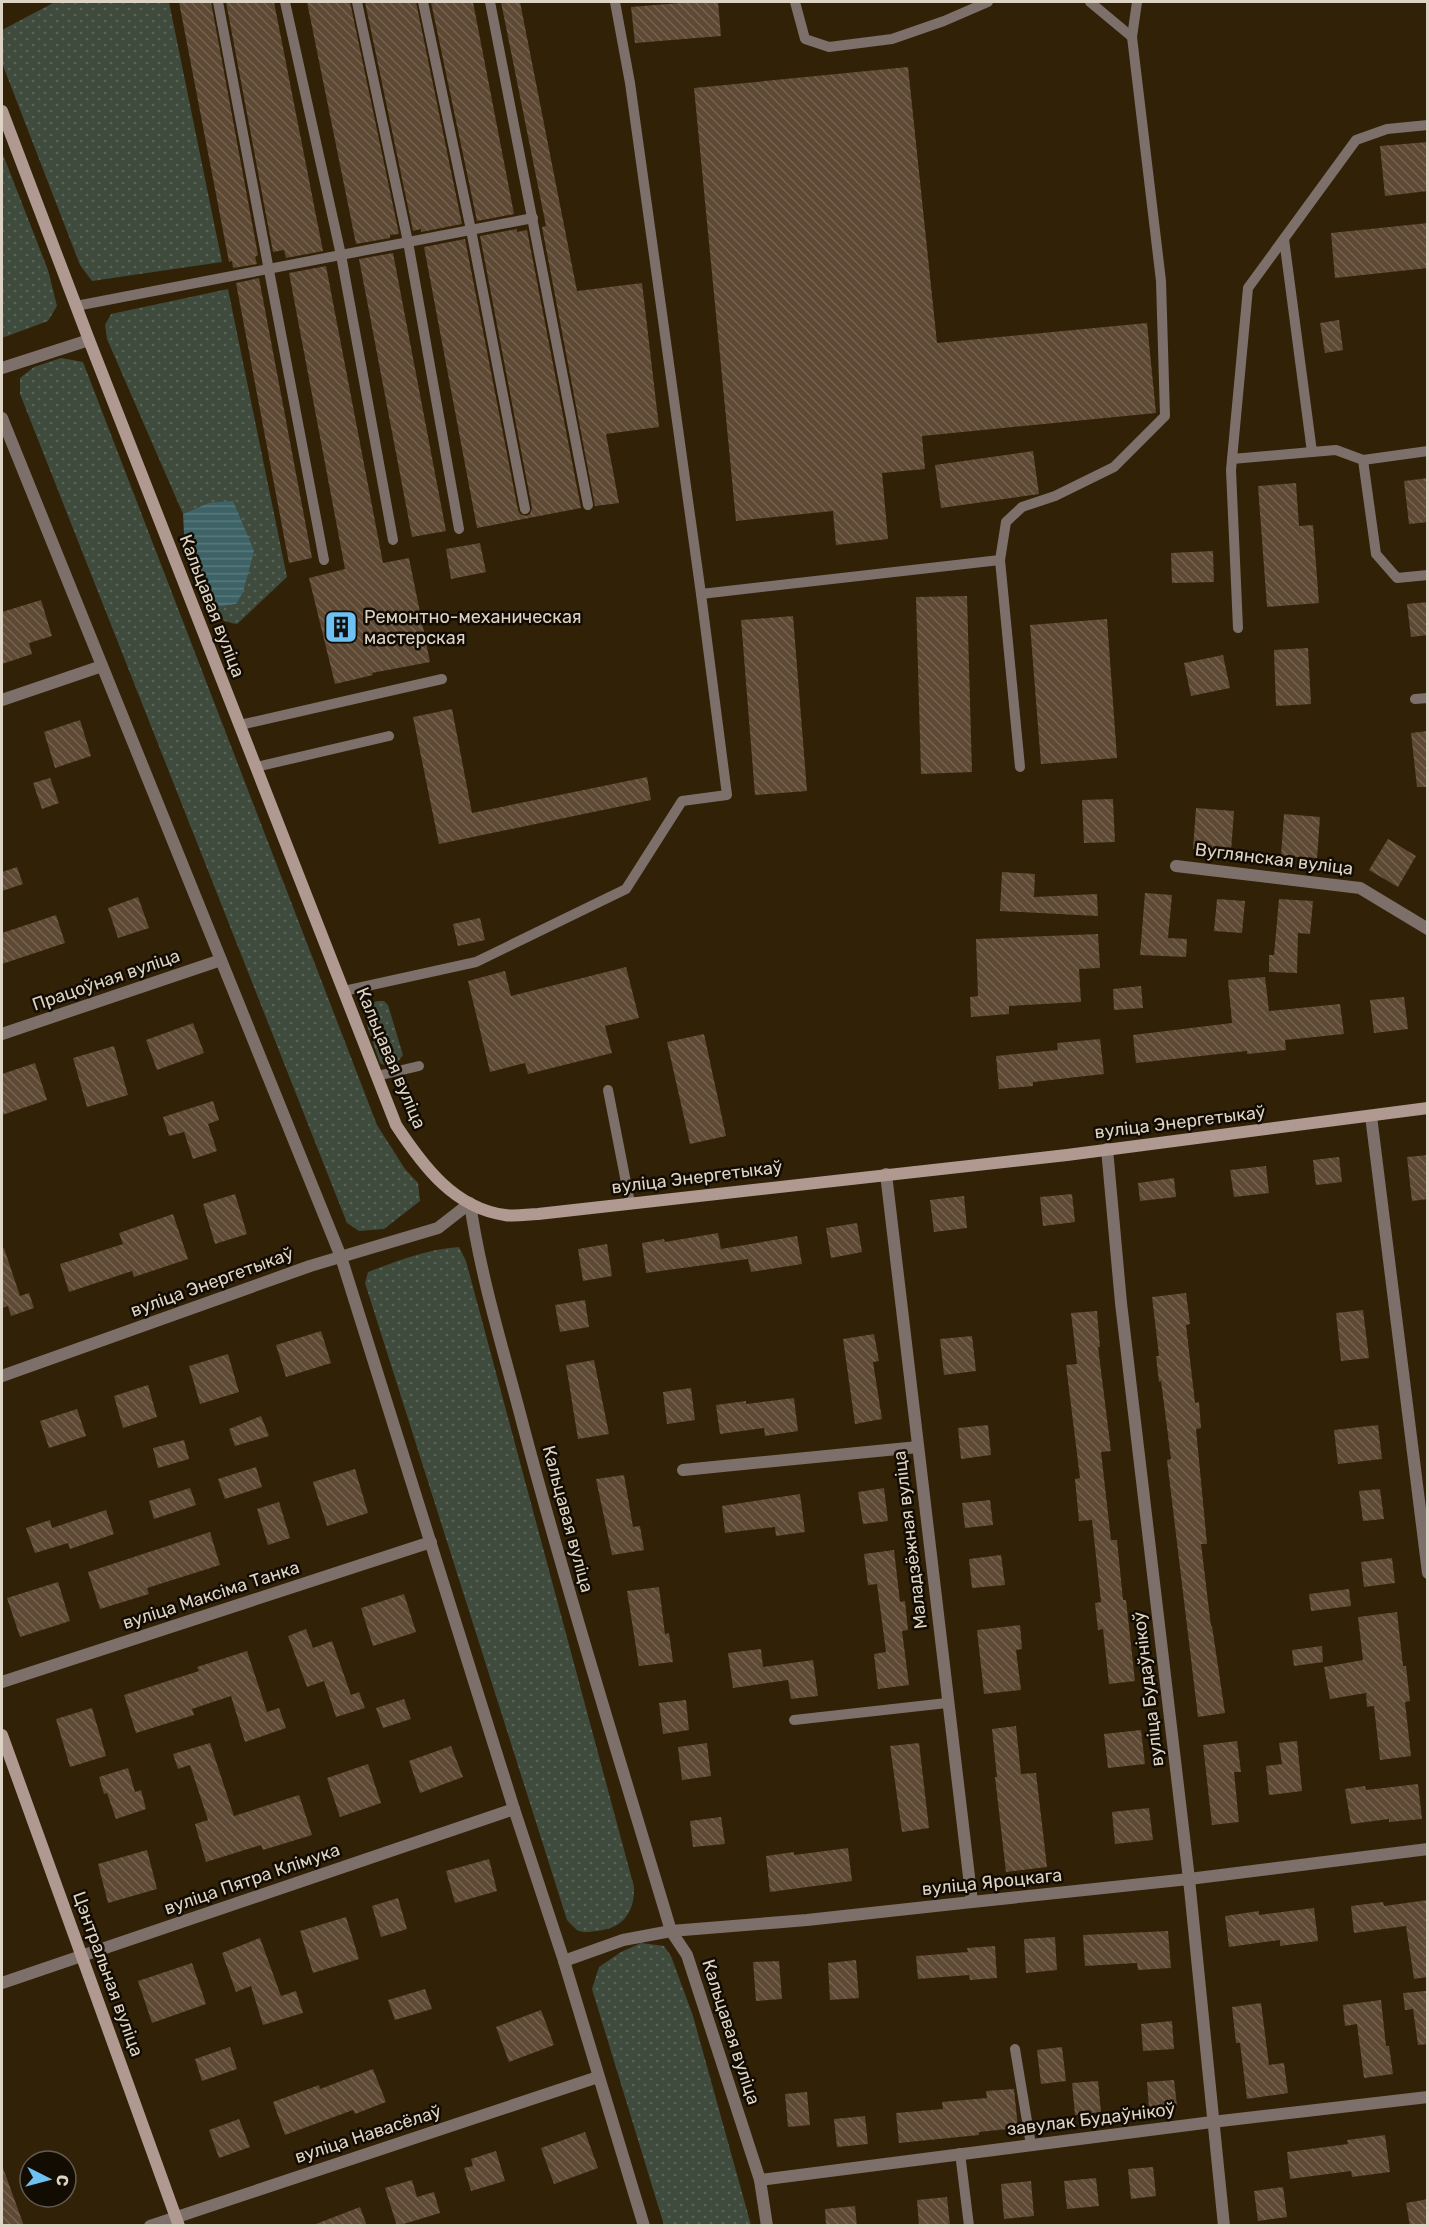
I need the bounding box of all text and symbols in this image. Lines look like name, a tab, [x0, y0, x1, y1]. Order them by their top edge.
street label: Кальцавая вуліца	[175, 531, 249, 681]
place label: Ремонтно-механическая мастерская	[364, 606, 582, 649]
building icon: Ремонтно-механическая мастерская	[323, 609, 359, 645]
street label: Вуглянская вуліца	[1194, 838, 1354, 880]
street label: Працоўная вуліца	[29, 944, 183, 1016]
street label: Кальцавая вуліца	[351, 984, 431, 1132]
street label: вуліца Энергетыкаў	[1093, 1101, 1267, 1143]
street label: вуліца Энергетыкаў	[610, 1156, 784, 1198]
street label: вуліца Энергетыкаў	[127, 1242, 297, 1322]
street label: Кальцавая вуліца	[538, 1443, 598, 1595]
street label: Маладзёжная вуліца	[888, 1450, 932, 1630]
street label: вуліца Максіма Танка	[120, 1556, 302, 1634]
street label: вуліца Будаўнікоў	[1128, 1610, 1168, 1768]
street label: вуліца Пятра Клімука	[161, 1839, 343, 1919]
street label: вуліца Яроцкага	[921, 1864, 1063, 1900]
street label: Цэнтральная вуліца	[68, 1889, 148, 2059]
street label: Кальцавая вуліца	[697, 1957, 765, 2107]
street label: завулак Будаўнікоў	[1006, 2098, 1177, 2140]
street label: вуліца Навасёлаў	[292, 2100, 444, 2168]
north arrow	[18, 2149, 78, 2209]
text: С	[52, 2174, 72, 2187]

